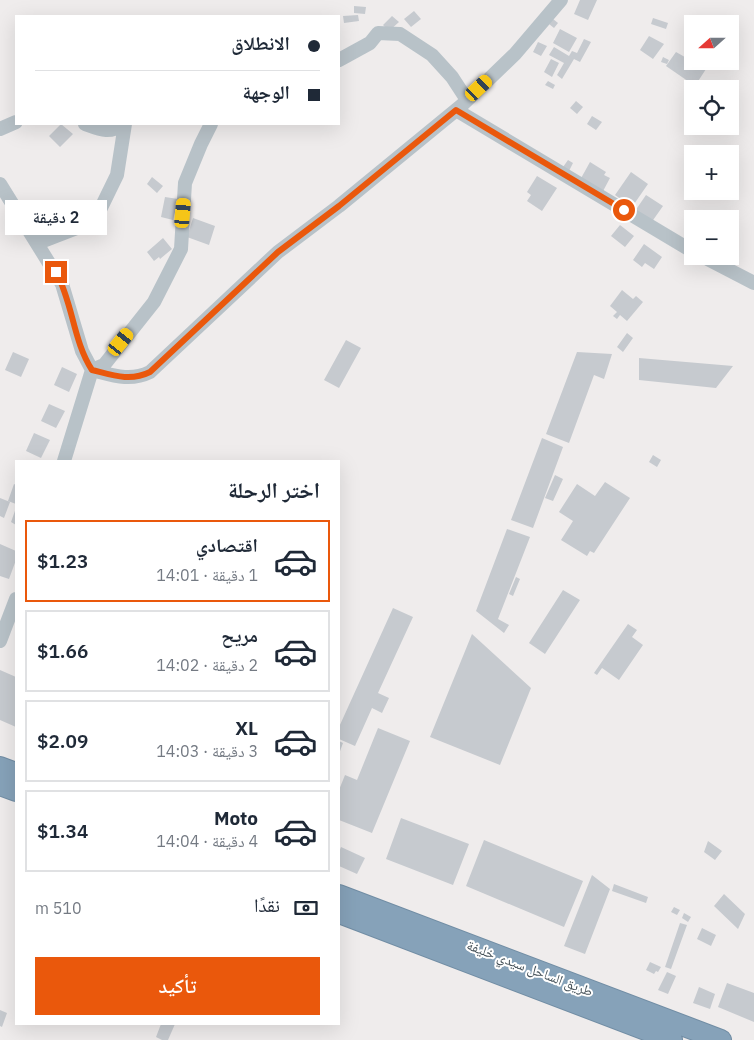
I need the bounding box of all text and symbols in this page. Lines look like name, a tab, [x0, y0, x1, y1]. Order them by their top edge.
north arrow	[684, 15, 739, 70]
map controls	[684, 15, 739, 265]
text: الانطلاق	[231, 31, 290, 55]
car	[462, 72, 495, 104]
text: الوجهة	[242, 80, 290, 104]
button: locate	[684, 80, 739, 135]
button: +	[684, 145, 739, 200]
car	[174, 197, 191, 229]
route start	[613, 199, 635, 221]
callout: 2 دقيقة	[5, 200, 107, 234]
text: 2 دقيقة	[33, 207, 79, 227]
button: −	[684, 210, 739, 265]
route end	[45, 261, 67, 283]
car	[105, 326, 136, 358]
text: اختر الرحلة	[228, 475, 320, 504]
text: اقتصادي	[196, 533, 258, 557]
icon: car	[273, 539, 318, 584]
text: $1.23	[37, 549, 88, 573]
text: 1 دقيقة · 14:01	[156, 565, 258, 585]
text: مريح	[221, 623, 258, 647]
icon: car	[273, 629, 318, 674]
text: $1.66	[37, 639, 88, 663]
text: 2 دقيقة · 14:02	[156, 655, 258, 675]
text: XL	[235, 716, 258, 740]
icon: car	[273, 719, 318, 764]
text: $2.09	[37, 729, 88, 753]
text: 3 دقيقة · 14:03	[156, 741, 258, 761]
text: Moto	[214, 806, 258, 830]
icon: car	[273, 809, 318, 854]
text: $1.34	[37, 819, 88, 843]
text: 4 دقيقة · 14:04	[156, 831, 258, 851]
text: نقدًا	[254, 893, 280, 917]
icon: cash	[292, 894, 320, 922]
text: 510 m	[35, 898, 82, 918]
street label: طريق الساحل سيدي خليفة	[464, 936, 596, 1003]
button: تأكيد	[35, 957, 320, 1015]

